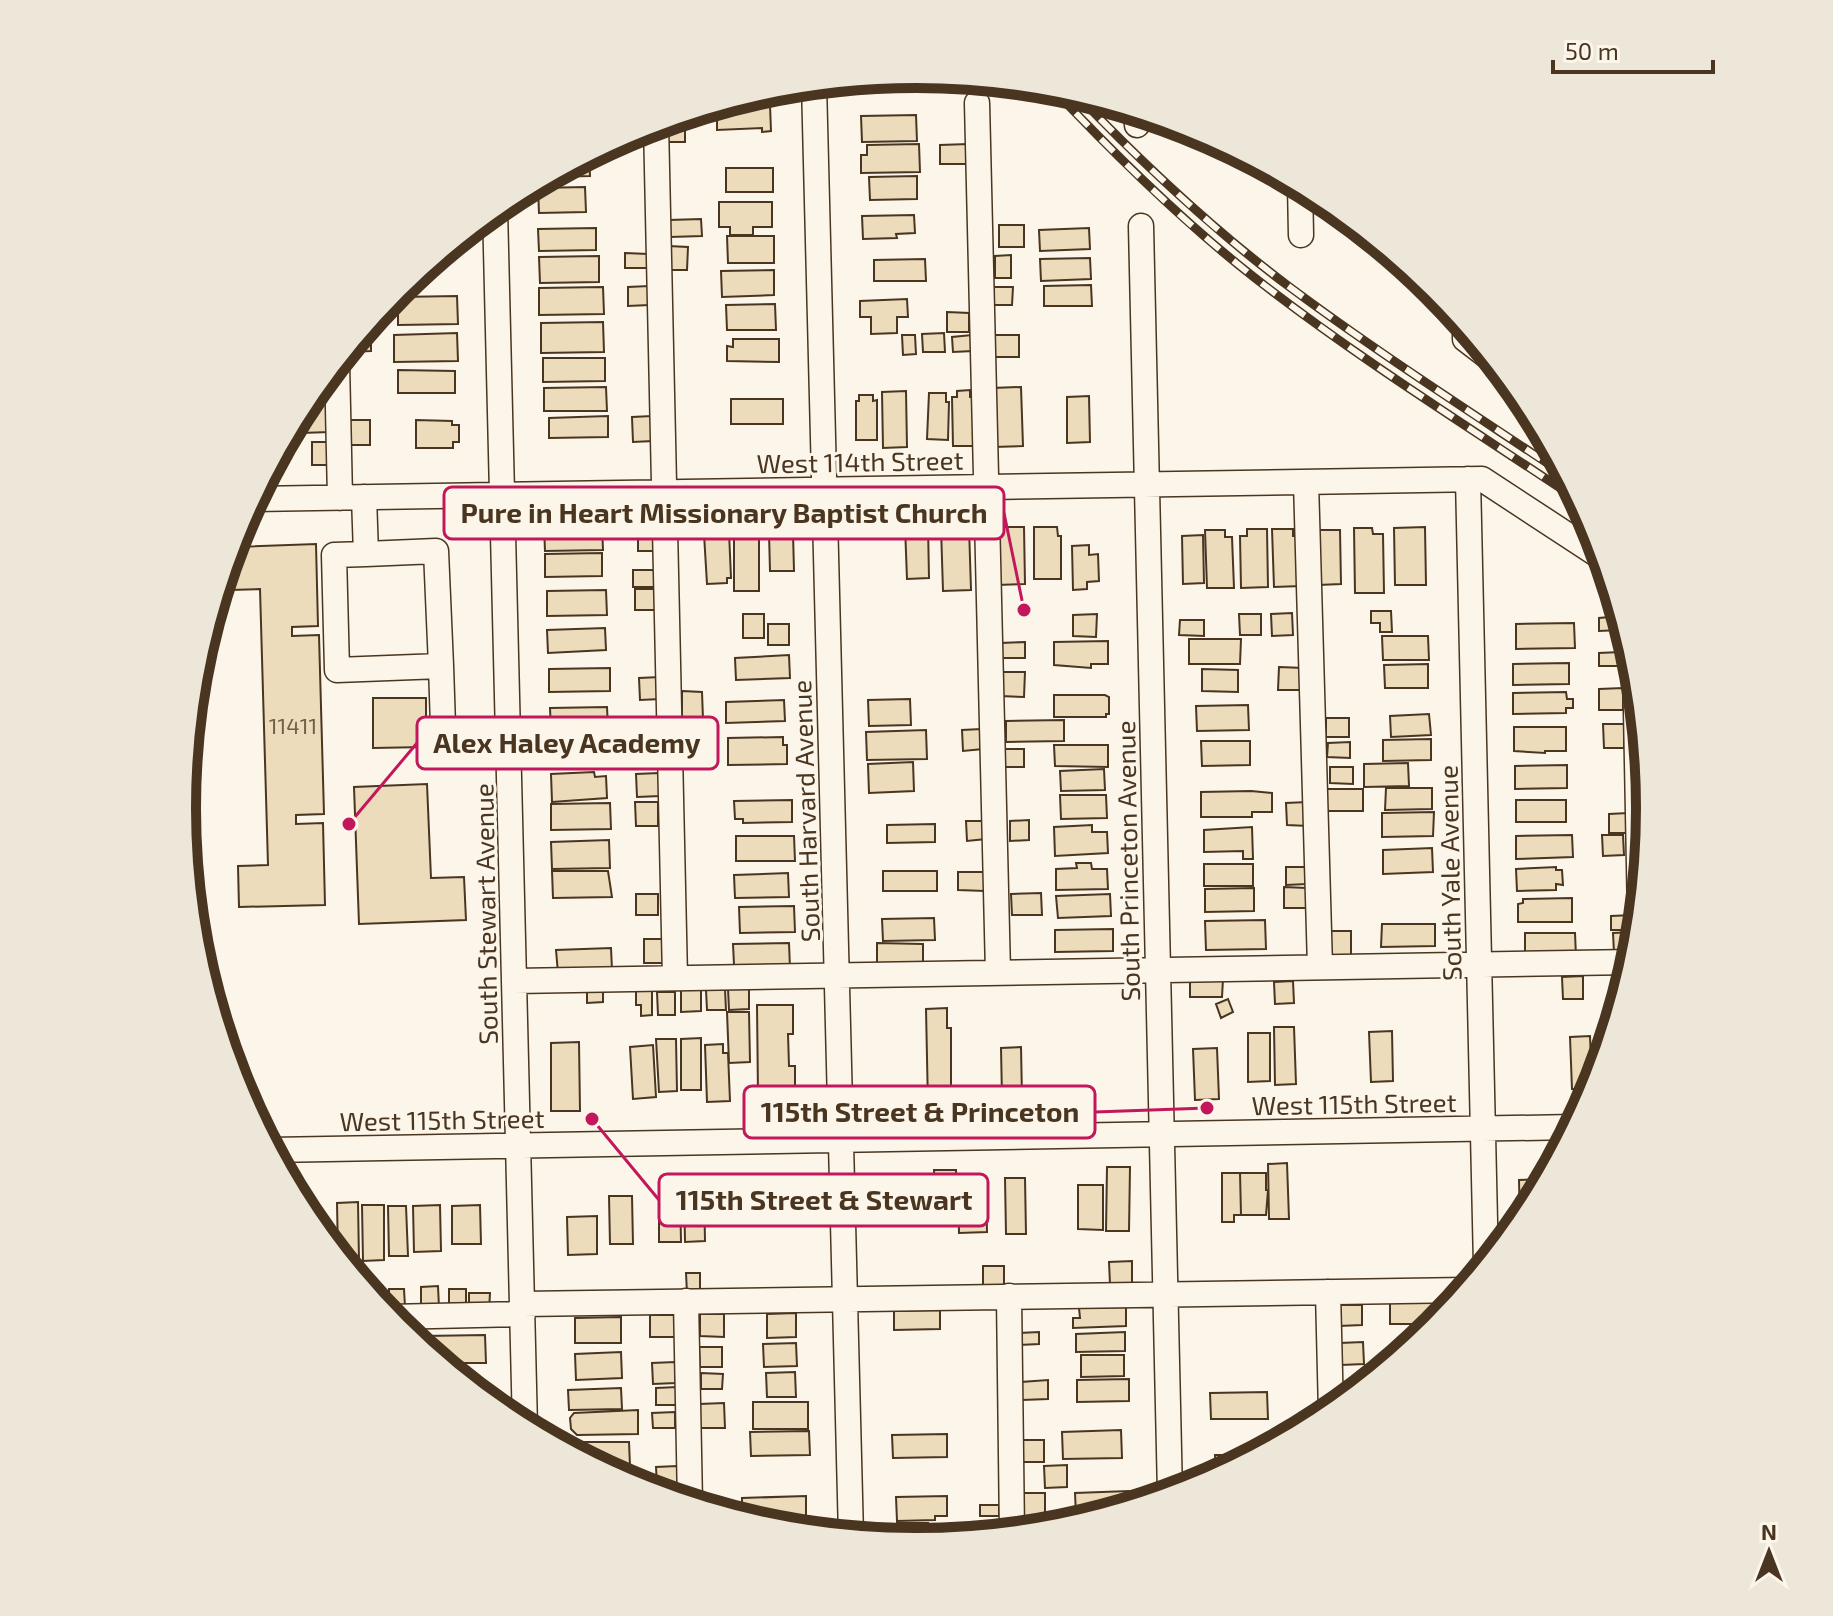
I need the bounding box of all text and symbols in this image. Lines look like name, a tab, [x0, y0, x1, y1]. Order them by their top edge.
scale bar	[1553, 24, 1713, 74]
text: 50 m	[1565, 36, 1619, 65]
street label: West 114th Street	[756, 444, 964, 478]
callout: Pure in Heart Missionary Baptist Church	[444, 487, 1004, 539]
text: Pure in Heart Missionary Baptist Church	[461, 495, 987, 529]
street label: South Harvard Avenue	[785, 679, 825, 943]
house number: 11411	[269, 712, 317, 738]
callout: Alex Haley Academy	[417, 717, 718, 769]
street label: South Princeton Avenue	[1109, 720, 1145, 1002]
text: Alex Haley Academy	[433, 725, 701, 759]
street label: South Yale Avenue	[1432, 765, 1466, 981]
street label: South Stewart Avenue	[467, 783, 503, 1045]
callout: 115th Street & Princeton	[744, 1086, 1095, 1138]
street label: West 115th Street	[1251, 1086, 1457, 1120]
text: 115th Street & Princeton	[761, 1094, 1079, 1128]
street label: West 115th Street	[339, 1102, 545, 1136]
callout: 115th Street & Stewart	[659, 1174, 988, 1226]
text: 115th Street & Stewart	[676, 1182, 972, 1216]
north arrow	[1729, 1512, 1809, 1592]
text: N	[1761, 1518, 1777, 1544]

